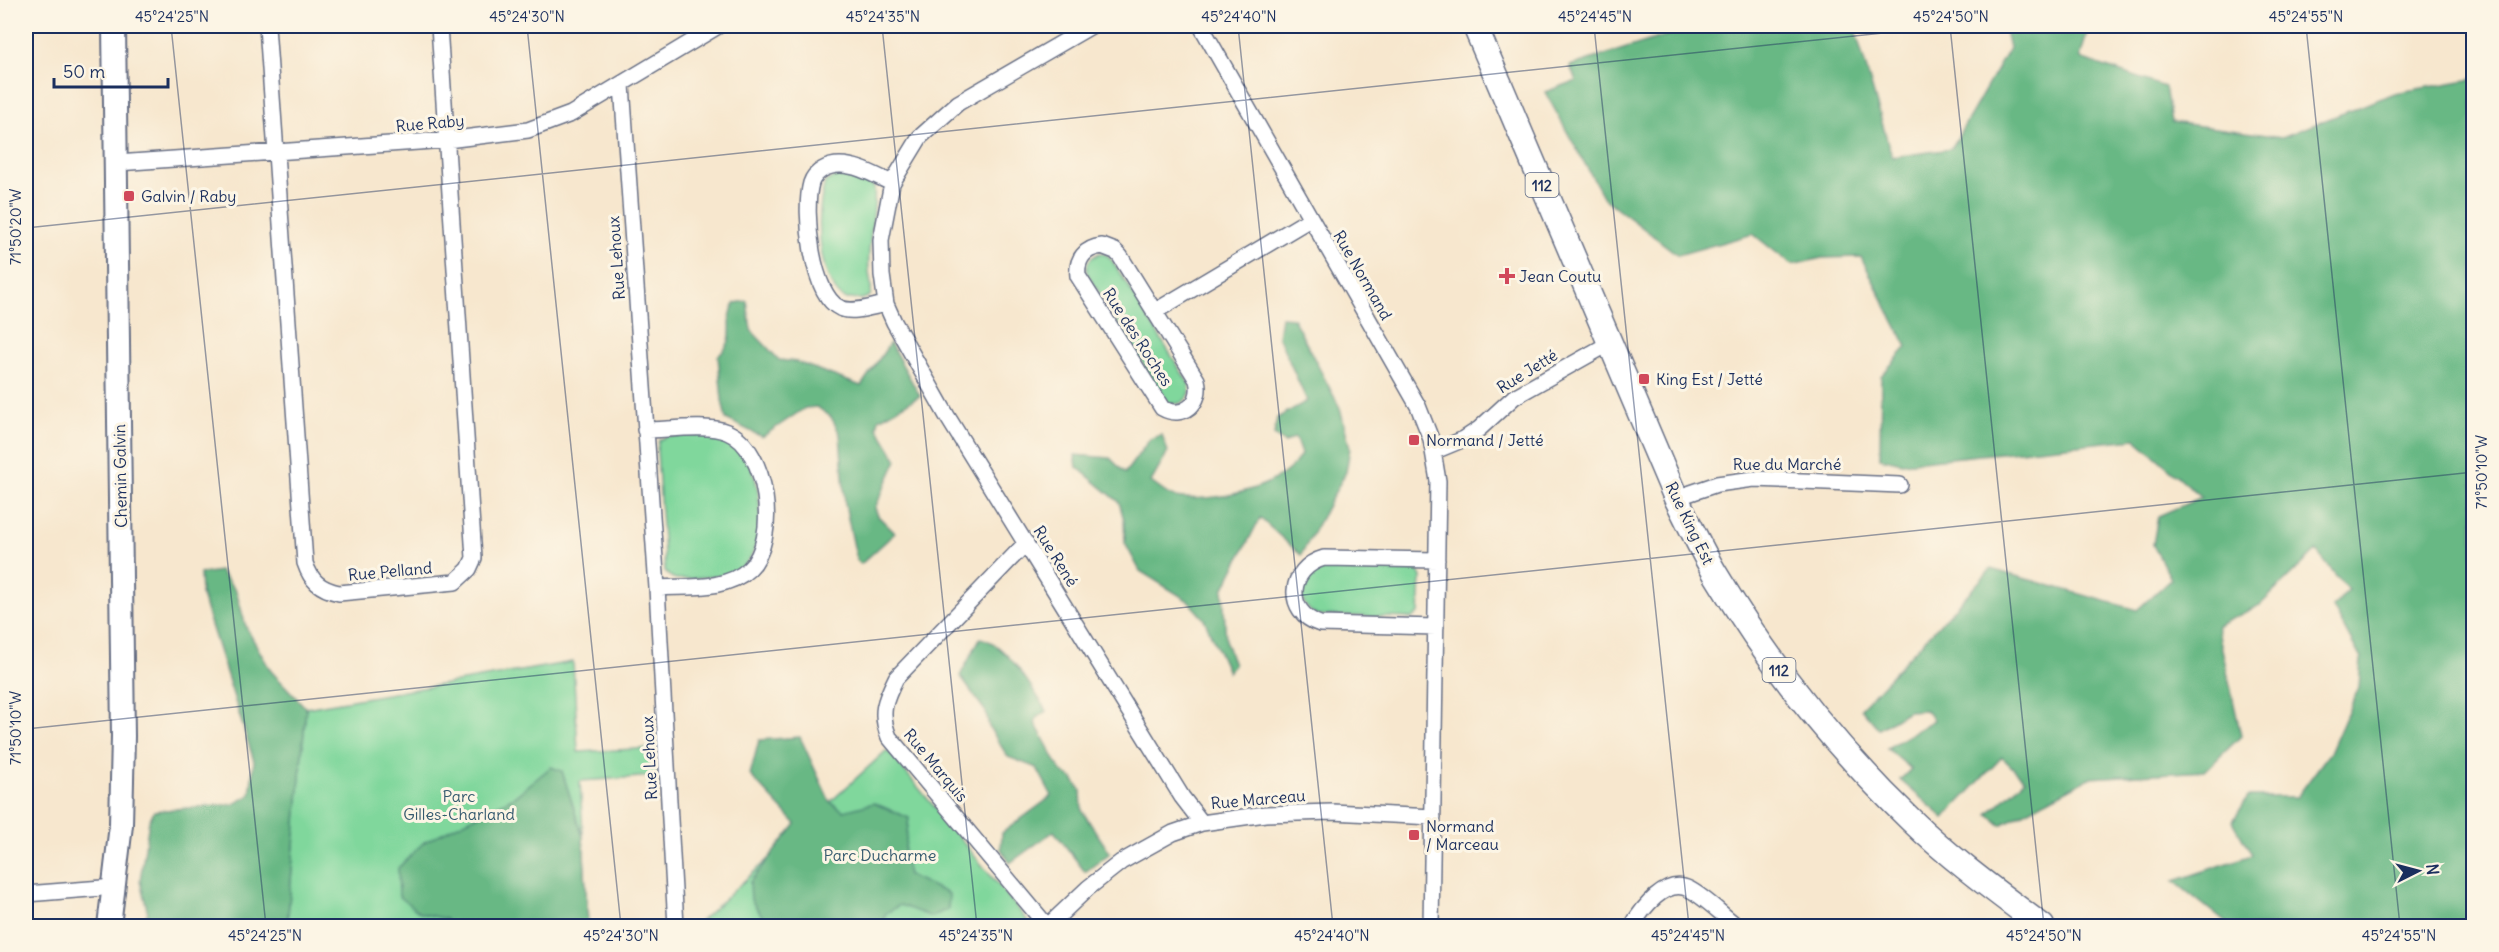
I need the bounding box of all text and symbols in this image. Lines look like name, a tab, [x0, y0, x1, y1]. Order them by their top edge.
text: 45°24'25"N	[135, 7, 209, 26]
text: 45°24'30"N	[489, 7, 565, 26]
text: 45°24'35"N	[846, 7, 920, 26]
text: 45°24'40"N	[1201, 7, 1277, 26]
text: 45°24'45"N	[1558, 7, 1632, 26]
text: 45°24'50"N	[1913, 7, 1989, 26]
text: 45°24'55"N	[2269, 7, 2343, 26]
scale bar	[54, 51, 168, 89]
text: 50 m	[63, 60, 105, 83]
street label: Rue Raby	[395, 110, 465, 136]
road number: 112	[1526, 173, 1558, 197]
place label: Galvin / Raby	[141, 186, 236, 206]
text: 71°50'20"W	[6, 188, 25, 265]
marker: Galvin / Raby	[122, 189, 136, 203]
street label: Rue Lehoux	[603, 215, 629, 301]
street label: Rue Normand	[1329, 227, 1397, 323]
place label: Jean Coutu	[1519, 266, 1601, 286]
marker: Jean Coutu	[1500, 269, 1514, 283]
street label: Rue des Roches	[1099, 284, 1177, 390]
street label: Rue Jetté	[1493, 345, 1561, 397]
place label: King Est / Jetté	[1656, 369, 1763, 389]
marker: King Est / Jetté	[1637, 372, 1651, 386]
street label: Chemin Galvin	[109, 424, 131, 528]
place label: Normand / Jetté	[1426, 430, 1544, 450]
marker: Normand / Jetté	[1407, 433, 1421, 447]
text: 71°50'10"W	[2472, 435, 2491, 509]
street label: Rue du Marché	[1733, 454, 1841, 474]
street label: Rue King Est	[1661, 478, 1719, 568]
street label: Rue René	[1029, 522, 1083, 590]
street label: Rue Pelland	[347, 557, 433, 585]
road number: 112	[1762, 658, 1796, 682]
text: 71°50'10"W	[6, 691, 25, 765]
street label: Rue Lehoux	[637, 715, 661, 800]
street label: Rue Marquis	[900, 724, 972, 806]
street label: Rue Marceau	[1210, 785, 1306, 813]
park label: Parc Gilles-Charland	[403, 786, 515, 824]
place label: Normand / Marceau	[1426, 816, 1499, 854]
marker: Normand / Marceau	[1407, 828, 1421, 842]
north arrow	[2388, 841, 2448, 901]
park label: Parc Ducharme	[823, 845, 937, 865]
text: N	[2422, 863, 2443, 876]
text: 45°24'25"N	[228, 926, 302, 945]
text: 45°24'30"N	[583, 926, 659, 945]
text: 45°24'35"N	[939, 926, 1013, 945]
text: 45°24'40"N	[1294, 926, 1370, 945]
text: 45°24'45"N	[1651, 926, 1725, 945]
text: 45°24'50"N	[2006, 926, 2082, 945]
text: 45°24'55"N	[2362, 926, 2436, 945]

